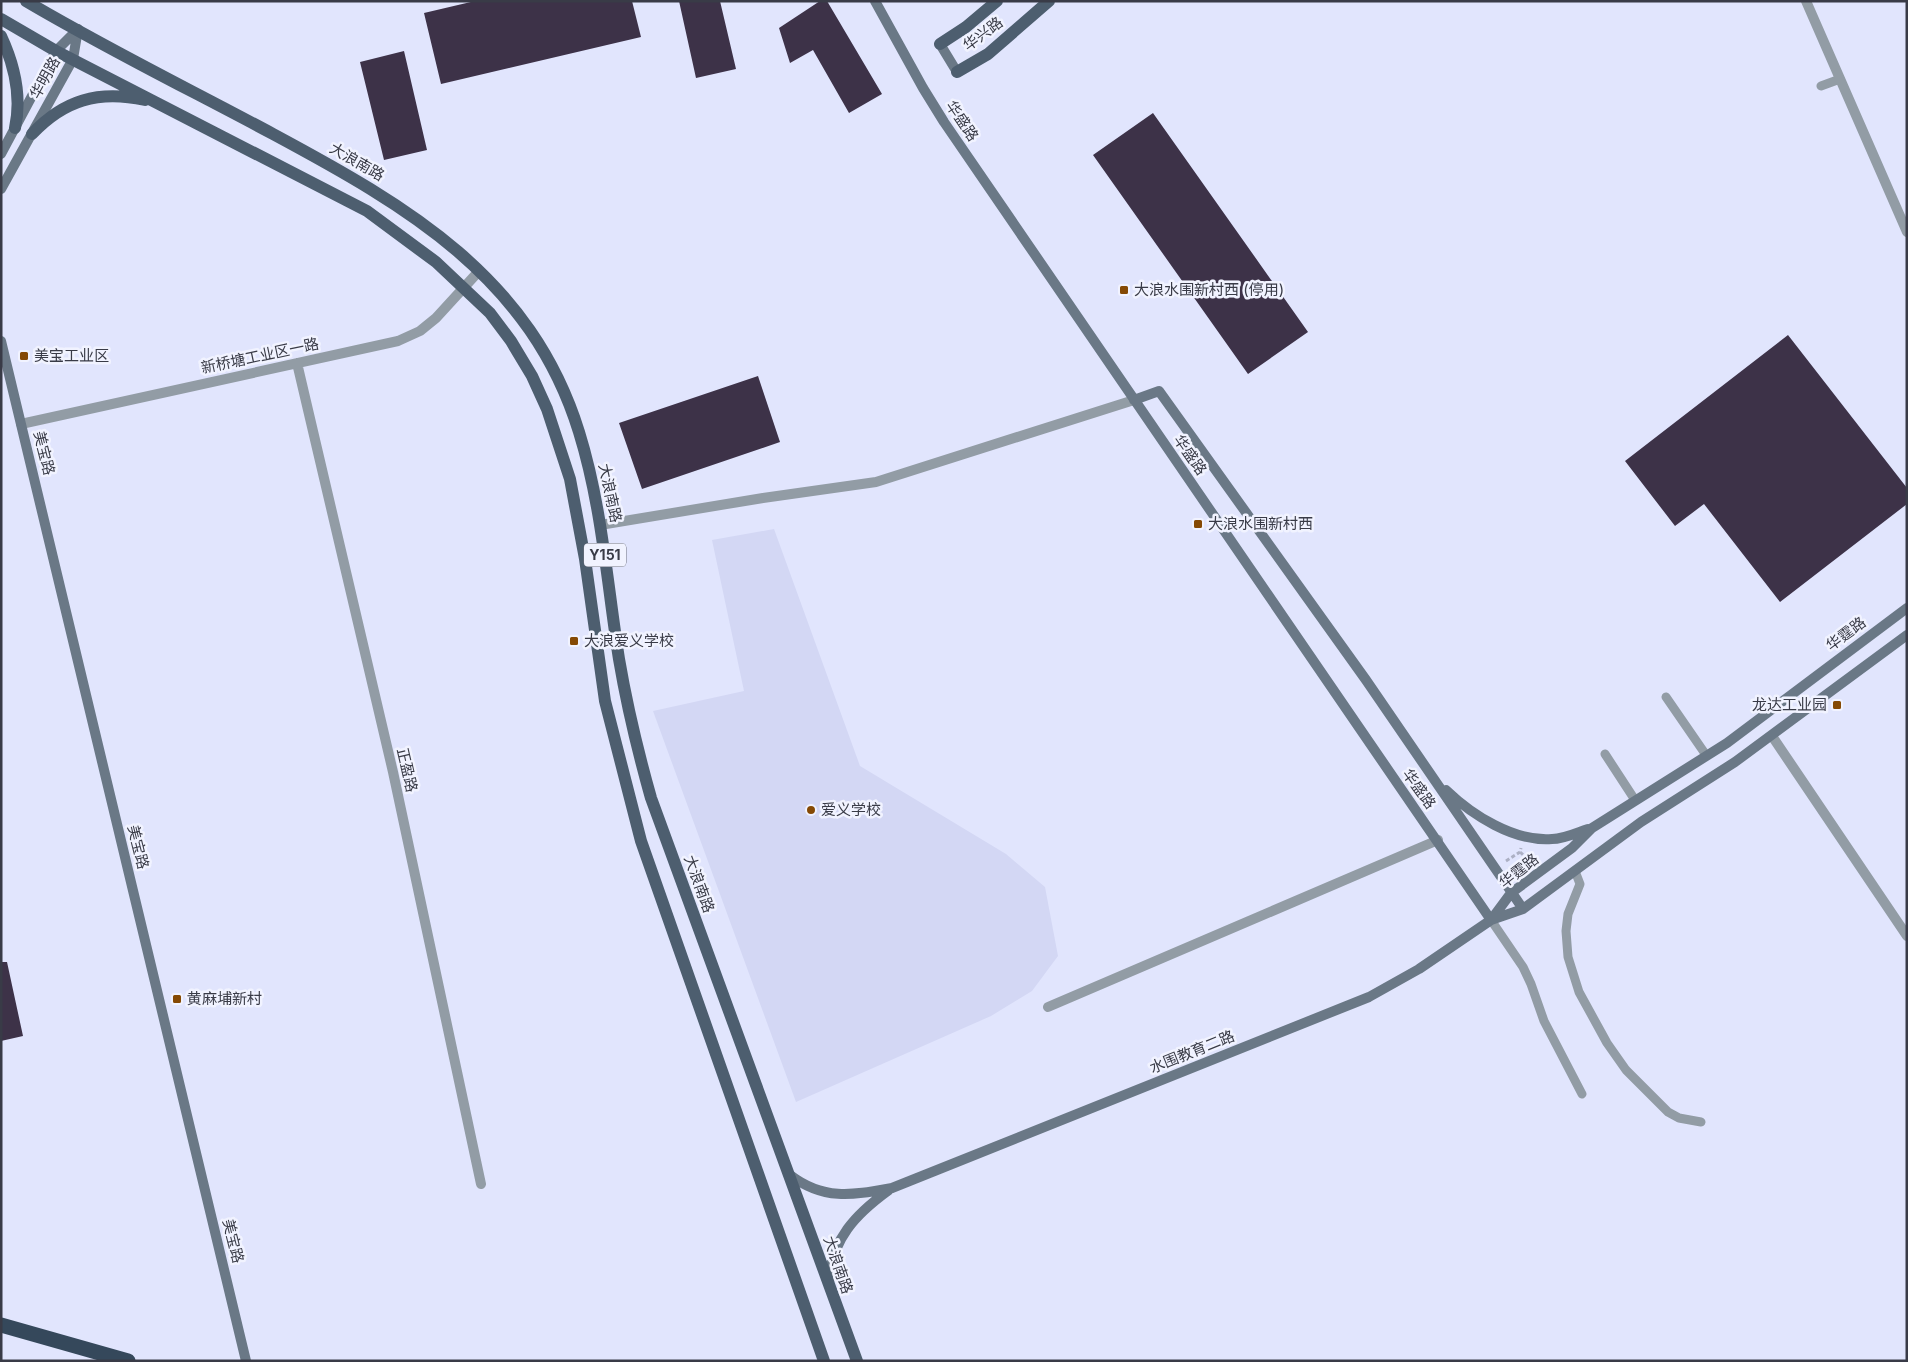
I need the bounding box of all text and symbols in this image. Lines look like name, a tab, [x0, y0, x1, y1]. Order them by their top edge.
street label: 华兴路	[959, 12, 1006, 55]
street label: 华明路	[25, 53, 64, 102]
street label: 华盛路	[942, 97, 983, 145]
street label: 大浪南路	[327, 138, 388, 185]
place label: 大浪水围新村西 (停用)	[1134, 280, 1284, 299]
marker: 大浪水围新村西 (停用)	[1118, 284, 1130, 296]
street label: 新桥塘工业区一路	[199, 334, 321, 377]
place label: 美宝工业区	[34, 346, 109, 365]
marker: 美宝工业区	[18, 350, 30, 362]
street label: 美宝路	[30, 429, 59, 477]
street label: 华盛路	[1170, 431, 1211, 479]
street label: 大浪南路	[595, 462, 626, 524]
place label: 大浪水围新村西	[1208, 514, 1313, 533]
marker: 大浪水围新村西	[1192, 518, 1204, 530]
road number: Y151	[584, 544, 626, 566]
street label: 华霆路	[1822, 612, 1869, 655]
place label: 大浪爱义学校	[584, 631, 674, 650]
marker: 大浪爱义学校	[568, 635, 580, 647]
place label: 龙达工业园	[1752, 695, 1827, 714]
marker: 龙达工业园	[1831, 699, 1843, 711]
street label: 正盈路	[393, 746, 422, 794]
street label: 华盛路	[1398, 765, 1440, 812]
place label: 爱义学校	[821, 800, 881, 819]
marker: 爱义学校	[805, 804, 817, 816]
street label: 美宝路	[124, 823, 153, 871]
street label: 华霆路	[1495, 849, 1542, 892]
street label: 大浪南路	[680, 852, 719, 915]
place label: 黄麻埔新村	[187, 989, 262, 1008]
marker: 黄麻埔新村	[171, 993, 183, 1005]
street label: 水围教育二路	[1147, 1026, 1237, 1077]
street label: 美宝路	[219, 1217, 248, 1265]
street label: 大浪南路	[820, 1233, 857, 1296]

